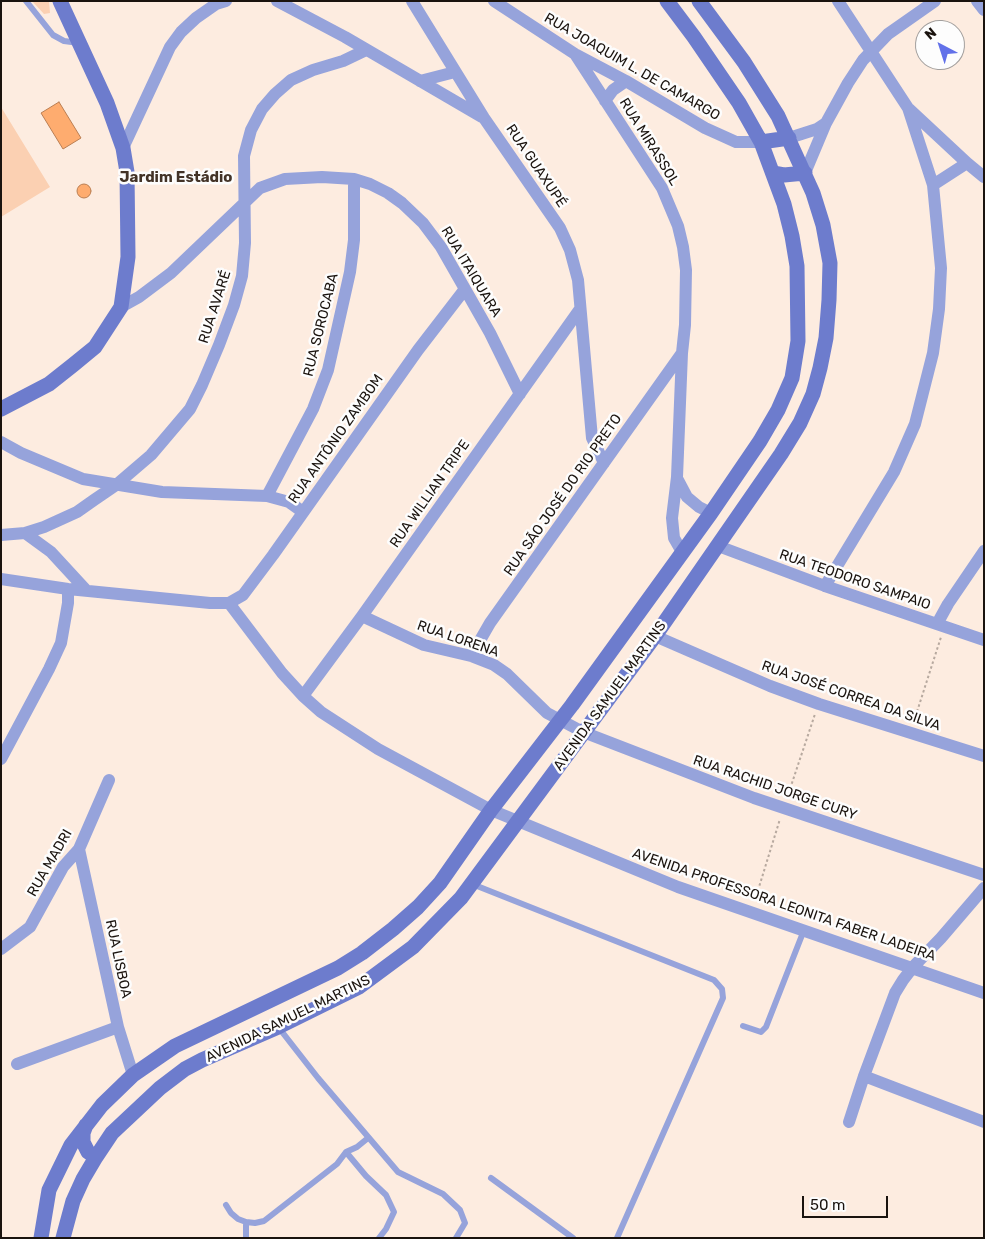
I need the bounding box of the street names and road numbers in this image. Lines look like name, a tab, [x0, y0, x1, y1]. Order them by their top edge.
street label: RUA JOAQUIM L. DE CAMARGO	[541, 10, 723, 124]
street label: RUA MIRASSOL	[615, 95, 683, 189]
street label: RUA GUAXUPÉ	[502, 121, 570, 211]
street label: RUA ITAIQUARA	[437, 224, 505, 320]
street label: RUA AVARÉ	[195, 268, 235, 346]
street label: RUA SOROCABA	[300, 272, 342, 378]
street label: RUA ANTÔNIO ZAMBOM	[285, 371, 387, 507]
street label: RUA SÃO JOSÉ DO RIO PRETO	[501, 411, 625, 579]
street label: RUA WILLIAN TRIPE	[387, 437, 473, 551]
street label: RUA TEODORO SAMPAIO	[777, 546, 933, 614]
street label: RUA LORENA	[415, 617, 501, 661]
street label: AVENIDA SAMUEL MARTINS	[550, 618, 670, 774]
street label: RUA JOSÉ CORREA DA SILVA	[759, 657, 943, 735]
street label: RUA RACHID JORGE CURY	[691, 752, 859, 824]
street label: RUA MADRI	[24, 826, 76, 900]
street label: AVENIDA PROFESSORA LEONITA FABER LADEIRA	[630, 845, 938, 965]
street label: RUA LISBOA	[101, 918, 135, 1000]
street label: AVENIDA SAMUEL MARTINS	[203, 972, 373, 1066]

